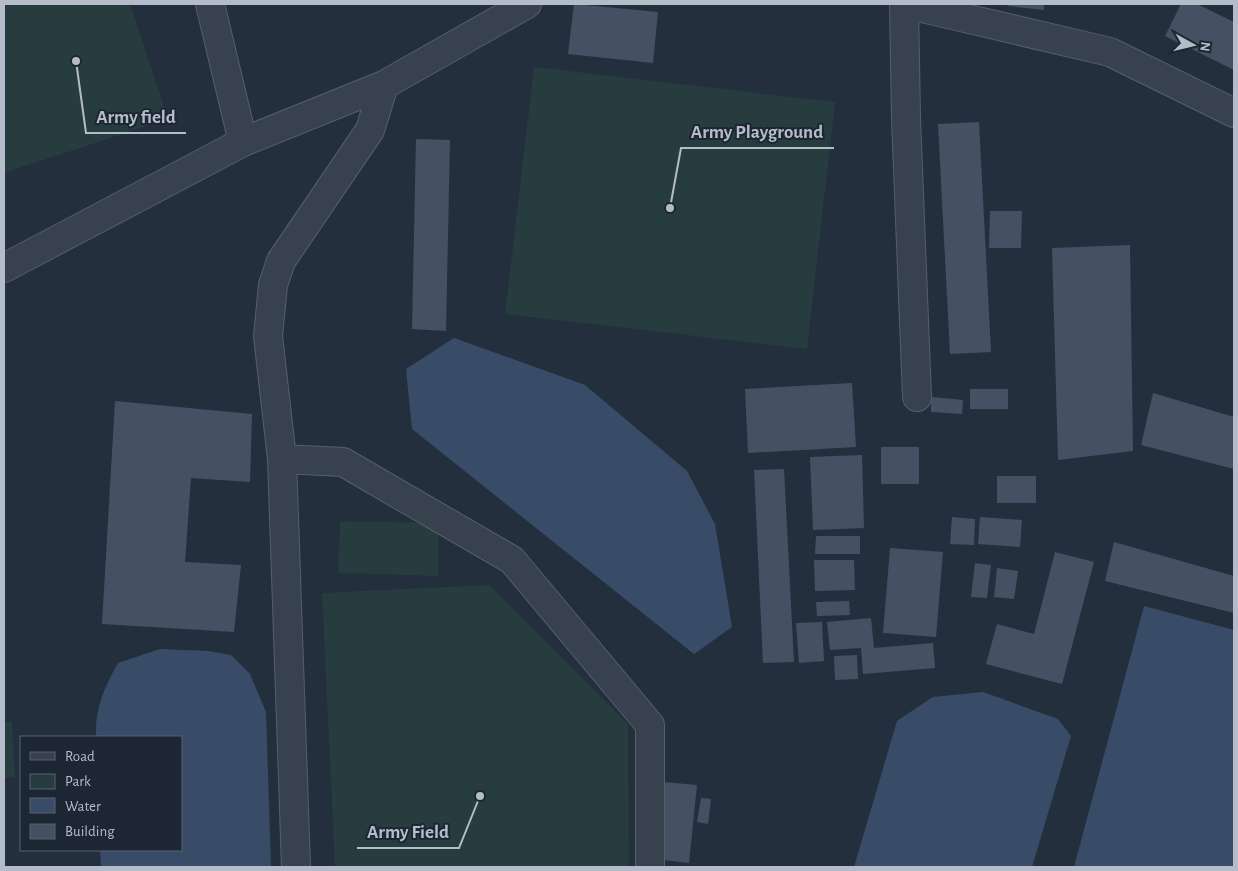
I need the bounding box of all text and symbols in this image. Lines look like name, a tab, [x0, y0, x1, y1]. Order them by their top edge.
north arrow	[1168, 20, 1218, 70]
text: N	[1197, 41, 1212, 52]
callout: Army field	[86, 99, 186, 133]
text: Army field	[96, 108, 176, 127]
callout: Army Playground	[681, 114, 834, 148]
text: Army Playground	[691, 123, 823, 142]
legend	[20, 736, 182, 851]
text: Road	[65, 749, 95, 764]
text: Park	[65, 774, 91, 789]
text: Water	[65, 799, 101, 814]
callout: Army Field	[357, 814, 459, 848]
text: Army Field	[367, 823, 449, 842]
text: Building	[65, 824, 115, 839]

